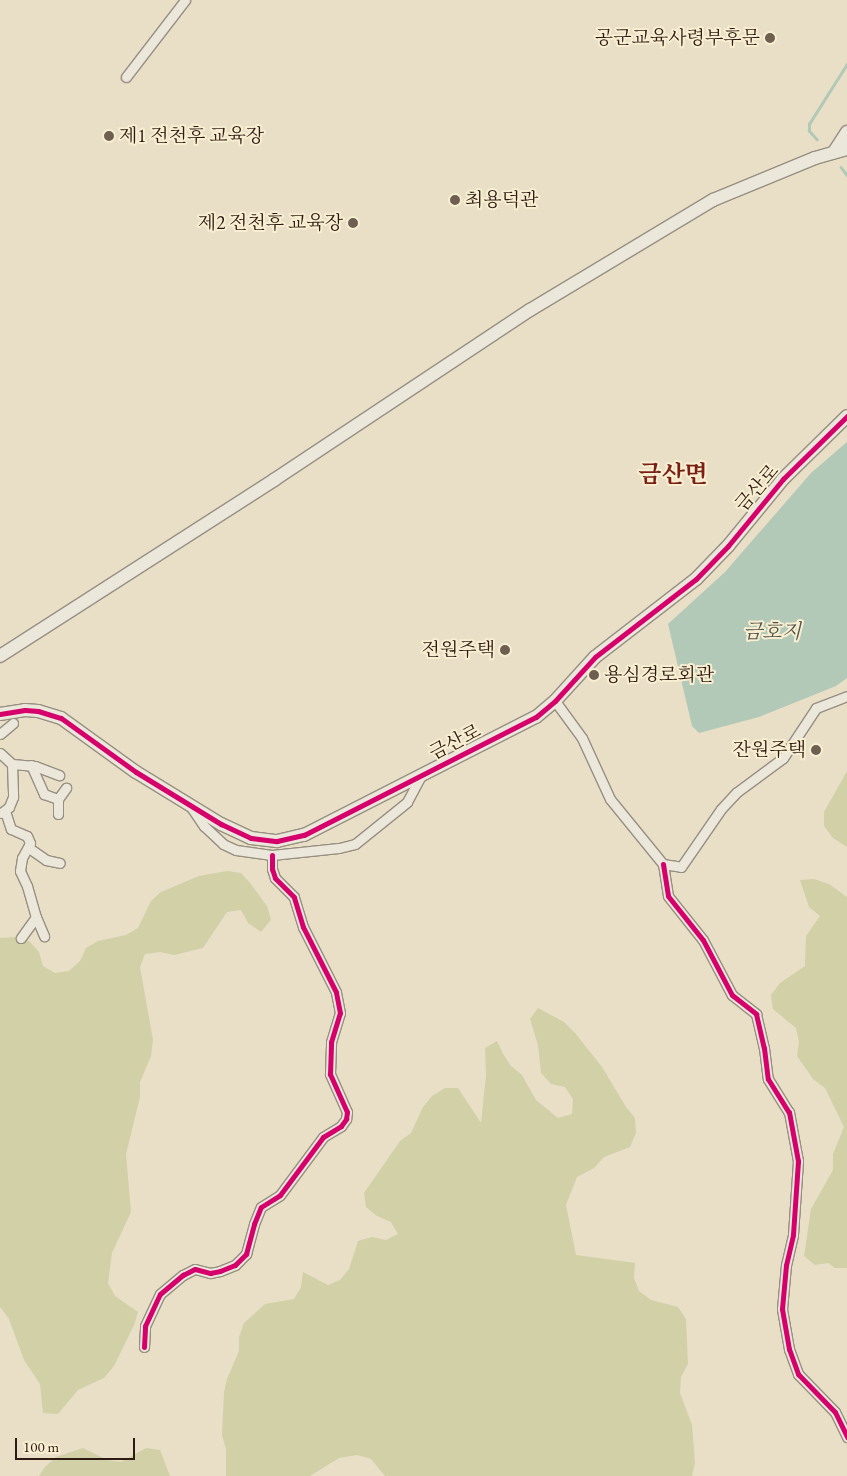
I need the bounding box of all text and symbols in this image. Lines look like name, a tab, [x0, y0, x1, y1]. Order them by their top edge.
place label: 공군교육사령부후문	[595, 27, 760, 49]
marker: 공군교육사령부후문	[764, 32, 776, 44]
place label: 제1 전천후 교육장	[119, 125, 264, 147]
marker: 제1 전천후 교육장	[103, 130, 115, 142]
place label: 최용덕관	[465, 189, 538, 211]
marker: 최용덕관	[449, 194, 461, 206]
place label: 제2 전천후 교육장	[198, 212, 343, 234]
marker: 제2 전천후 교육장	[347, 217, 359, 229]
district label: 금산면	[638, 460, 708, 488]
street label: 금산로	[730, 460, 784, 516]
water label: 금호지	[743, 619, 801, 643]
place label: 전원주택	[422, 639, 495, 661]
marker: 전원주택	[499, 644, 511, 656]
place label: 용심경로회관	[604, 664, 714, 686]
marker: 용심경로회관	[588, 669, 600, 681]
street label: 금산로	[425, 719, 485, 765]
place label: 잔원주택	[733, 739, 806, 761]
marker: 잔원주택	[810, 744, 822, 756]
scale bar	[18, 1428, 138, 1460]
text: 100 m	[23, 1437, 59, 1456]

